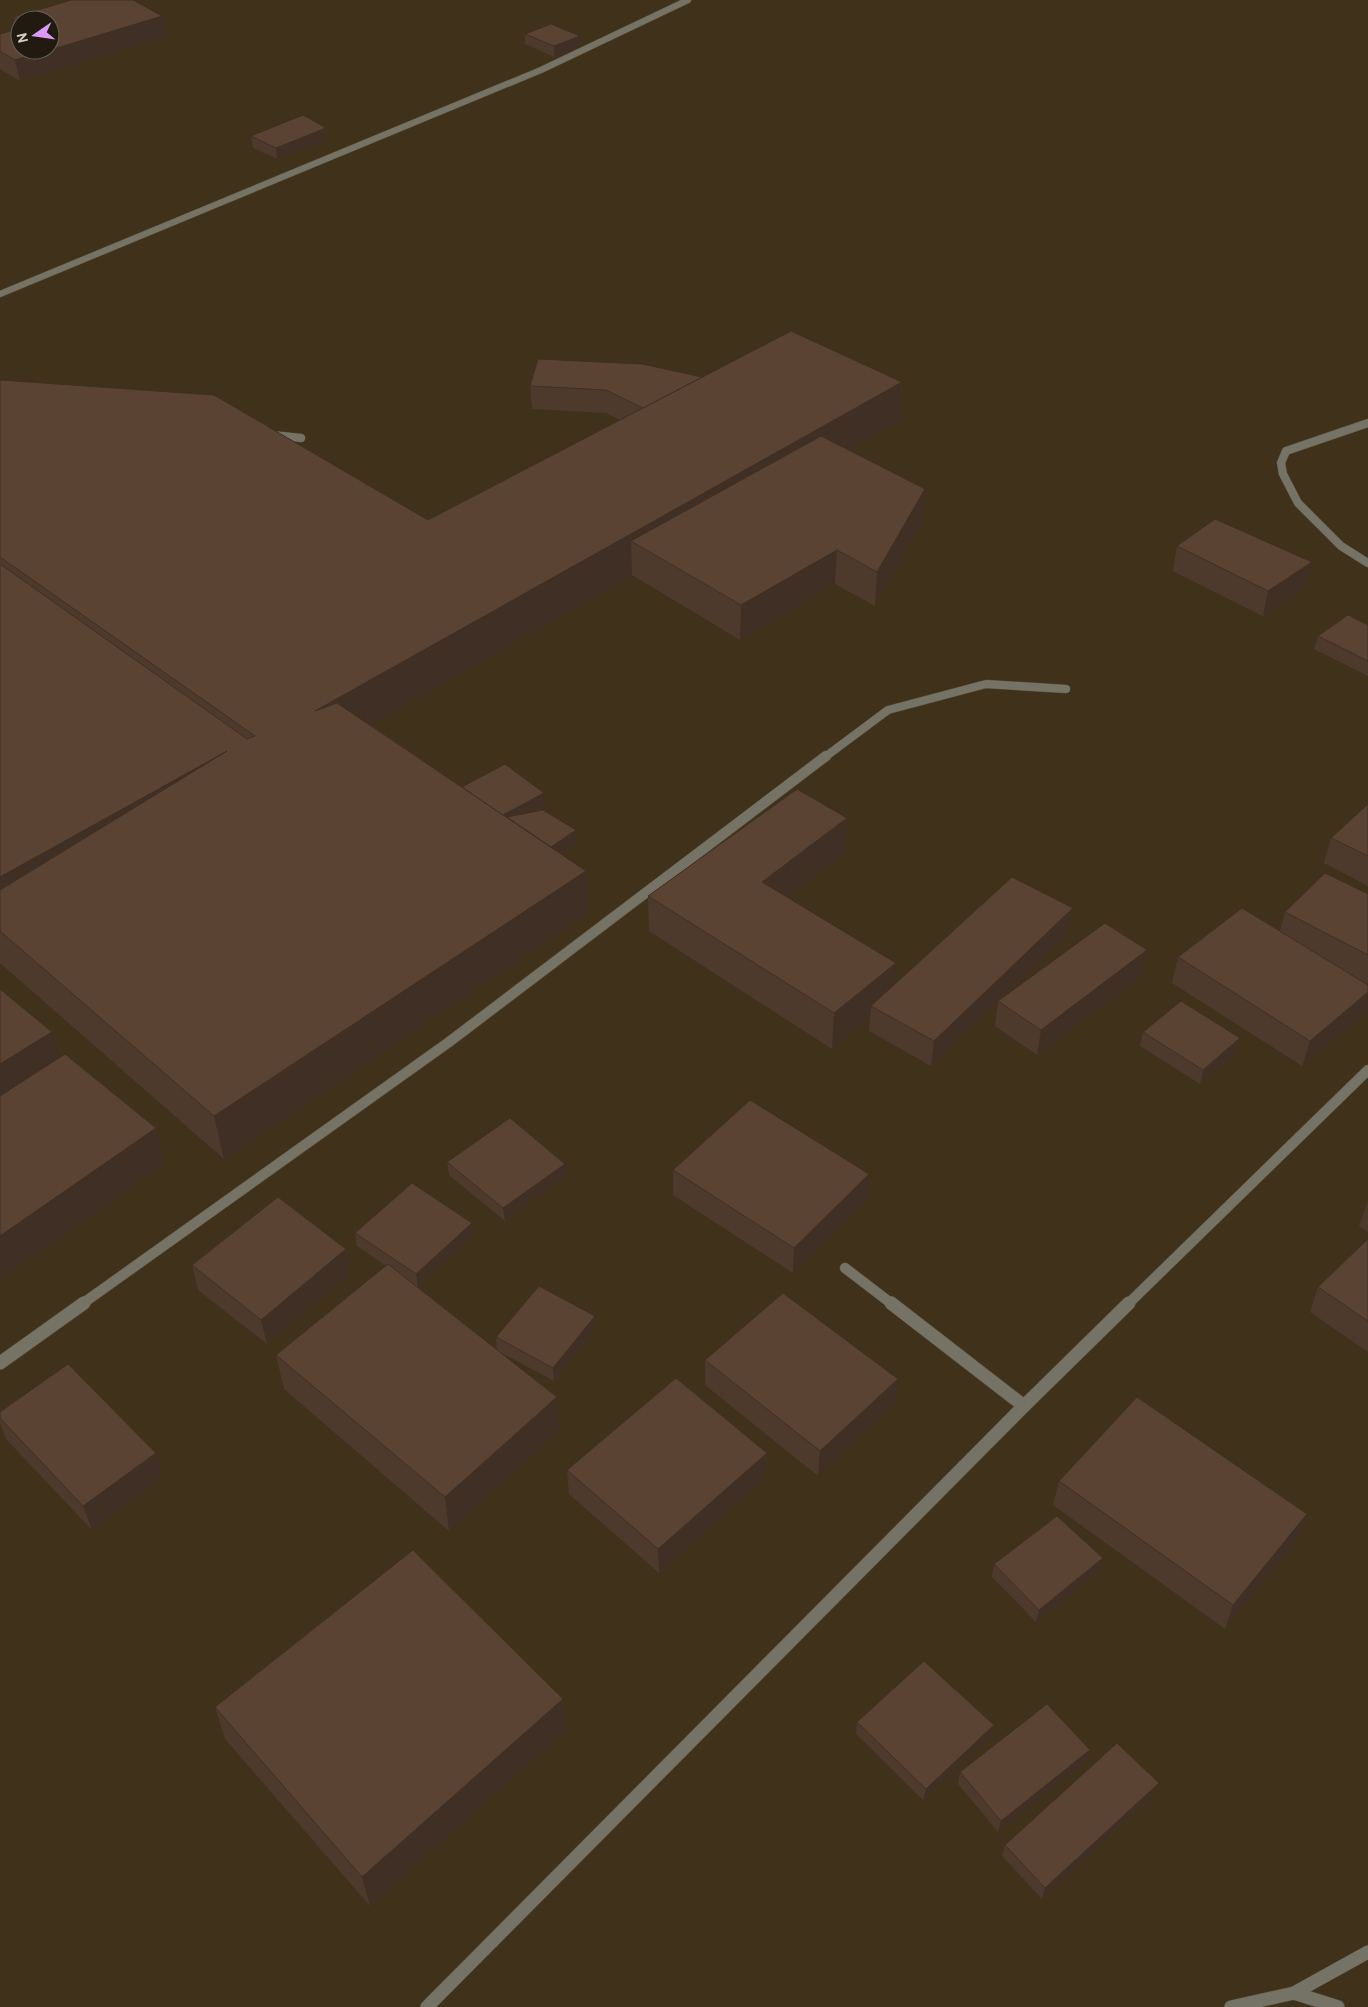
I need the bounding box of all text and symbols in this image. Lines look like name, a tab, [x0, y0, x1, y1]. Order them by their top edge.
north arrow	[10, 10, 60, 60]
text: N	[14, 31, 33, 44]

